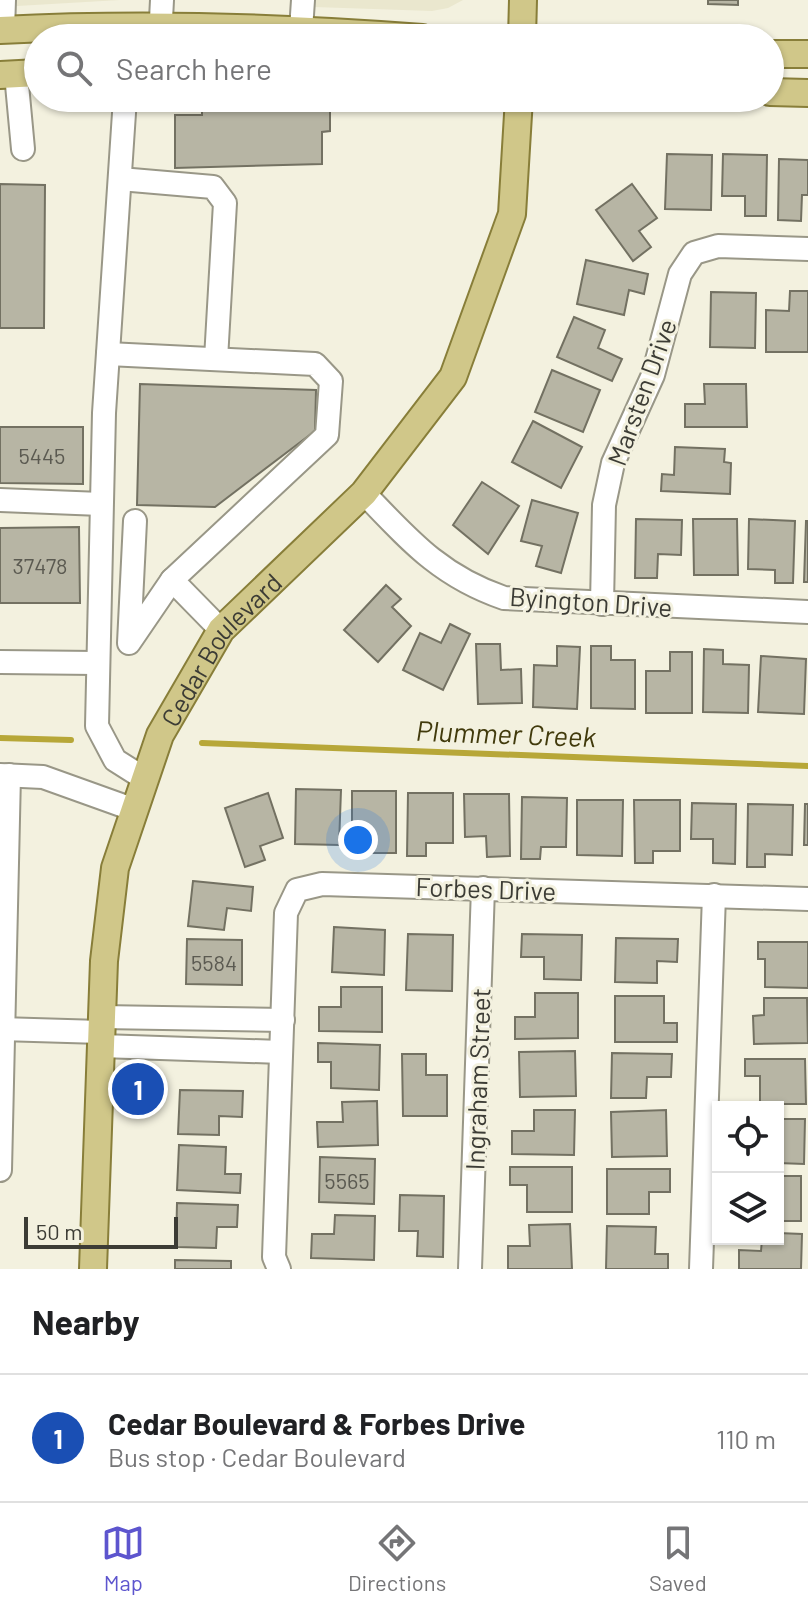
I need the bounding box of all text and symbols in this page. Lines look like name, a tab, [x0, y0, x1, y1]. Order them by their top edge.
search box	[24, 24, 784, 112]
icon: search	[52, 46, 96, 90]
text: Search here	[116, 50, 272, 86]
street label: Marsten Drive	[600, 314, 682, 470]
house number: 5445	[19, 442, 65, 468]
house number: 37478	[12, 552, 68, 578]
street label: Cedar Boulevard	[153, 566, 287, 731]
street label: Byington Drive	[509, 580, 673, 622]
water label: Plummer Creek	[415, 713, 597, 753]
your location	[338, 820, 378, 860]
street label: Forbes Drive	[415, 870, 557, 906]
house number: 5584	[191, 949, 237, 975]
street label: Ingraham Street	[458, 987, 496, 1171]
pin: 1	[112, 1059, 164, 1119]
map controls	[712, 1101, 784, 1245]
button: locate	[712, 1101, 784, 1173]
house number: 5565	[324, 1167, 370, 1193]
button: layers	[712, 1173, 784, 1245]
scale bar	[24, 1213, 178, 1249]
text: 50 m	[36, 1218, 82, 1244]
text: Nearby	[32, 1301, 140, 1342]
text: Cedar Boulevard & Forbes Drive	[108, 1405, 525, 1441]
text: 1	[53, 1423, 63, 1454]
text: 110 m	[716, 1423, 776, 1454]
text: Bus stop · Cedar Boulevard	[108, 1441, 406, 1472]
tab: Map	[101, 1521, 145, 1595]
tab: Directions	[348, 1521, 446, 1595]
tab: Saved	[649, 1521, 707, 1595]

